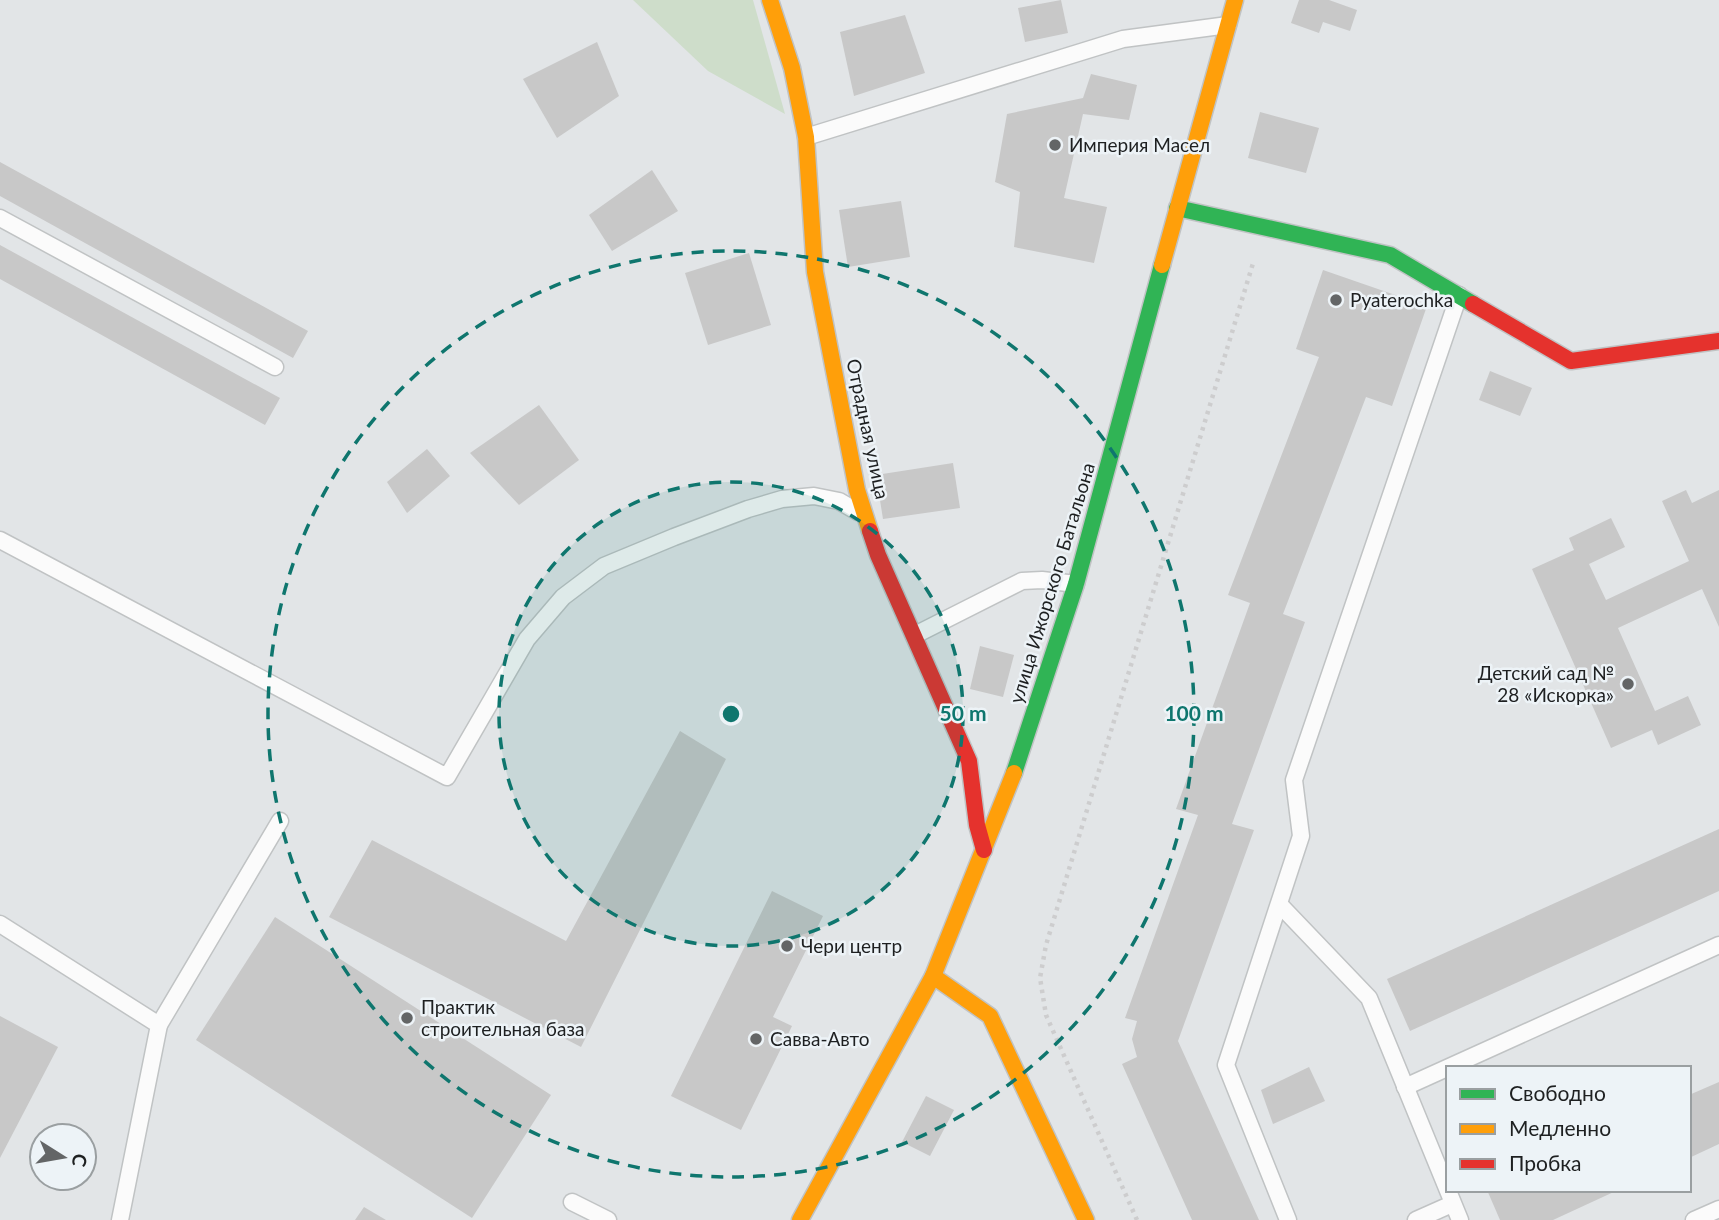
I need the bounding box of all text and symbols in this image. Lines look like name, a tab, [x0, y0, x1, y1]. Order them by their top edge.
place label: Империя Масел	[1069, 133, 1210, 156]
marker: Империя Масел	[1047, 137, 1063, 153]
place label: Pyaterochka	[1350, 288, 1453, 311]
marker: Pyaterochka	[1328, 292, 1344, 308]
street label: Отрадная улица	[842, 357, 895, 501]
street label: улица Ижорского Батальона	[1004, 460, 1099, 706]
place label: Детский сад № 28 «Искорка»	[1478, 661, 1614, 706]
marker: Детский сад № 28 «Искорка»	[1620, 676, 1636, 692]
text: 50 m	[939, 700, 987, 725]
text: 100 m	[1164, 700, 1224, 725]
centre of rings	[719, 702, 743, 726]
place label: Чери центр	[801, 934, 902, 957]
marker: Чери центр	[779, 938, 795, 954]
place label: Практик строительная база	[421, 995, 584, 1040]
marker: Практик строительная база	[399, 1010, 415, 1026]
place label: Савва-Авто	[770, 1027, 870, 1050]
marker: Савва-Авто	[748, 1031, 764, 1047]
legend	[1446, 1066, 1691, 1192]
text: Свободно	[1509, 1080, 1606, 1105]
text: Медленно	[1509, 1115, 1611, 1140]
north arrow	[28, 1122, 98, 1192]
text: Пробка	[1509, 1150, 1582, 1175]
text: С	[68, 1152, 93, 1169]

